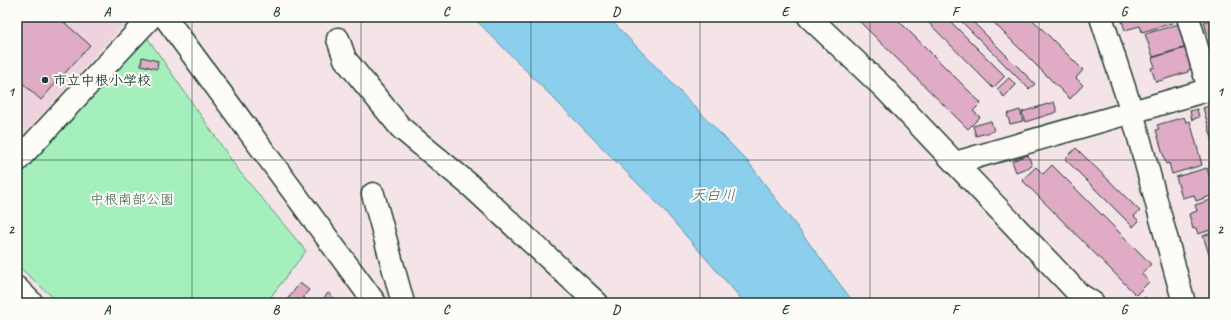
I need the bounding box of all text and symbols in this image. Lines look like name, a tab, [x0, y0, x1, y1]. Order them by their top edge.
text: A	[104, 4, 112, 20]
text: B	[273, 4, 281, 20]
text: C	[443, 4, 451, 20]
text: D	[612, 4, 621, 20]
text: E	[782, 4, 791, 20]
text: F	[952, 4, 961, 20]
text: G	[1121, 4, 1129, 20]
place label: 市立中根小学校	[53, 72, 151, 89]
marker: 市立中根小学校	[40, 75, 50, 85]
text: 1	[8, 84, 16, 100]
text: 1	[1217, 84, 1225, 100]
water label: 天白川	[690, 186, 736, 205]
park label: 中根南部公園	[90, 191, 174, 208]
text: 2	[8, 222, 15, 238]
text: 2	[1217, 222, 1224, 238]
text: A	[104, 302, 112, 318]
text: B	[273, 302, 281, 318]
text: C	[443, 302, 451, 318]
text: D	[612, 302, 621, 318]
text: E	[782, 302, 791, 318]
text: F	[952, 302, 961, 318]
text: G	[1121, 302, 1129, 318]

